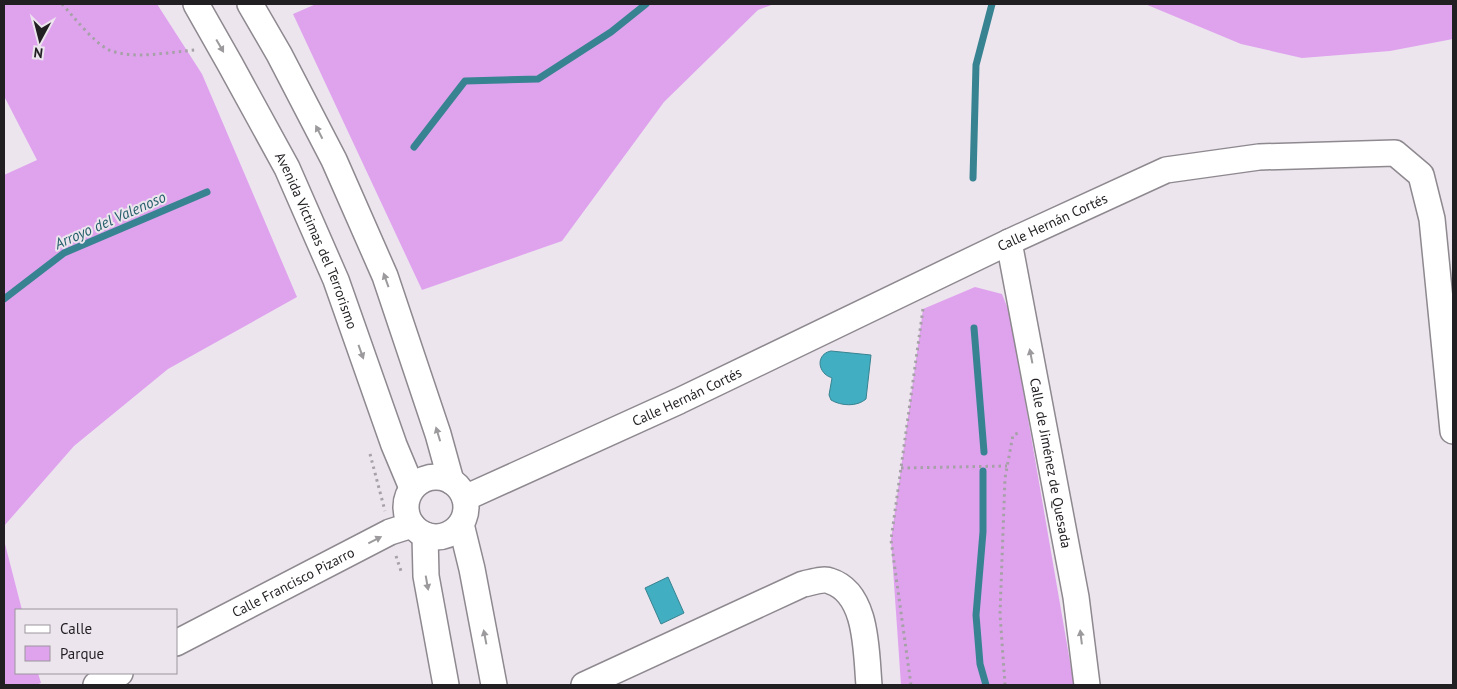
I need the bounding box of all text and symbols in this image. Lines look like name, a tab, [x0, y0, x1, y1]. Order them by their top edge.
north arrow	[15, 15, 65, 65]
one-way arrow	[216, 39, 225, 53]
text: N	[33, 43, 44, 62]
one-way arrow	[315, 125, 323, 139]
street label: Avenida Víctimas del Terrorismo	[271, 149, 361, 331]
water label: Arroyo del Valenoso	[50, 187, 169, 253]
street label: Calle Hernán Cortés	[995, 189, 1110, 255]
one-way arrow	[382, 272, 390, 287]
one-way arrow	[357, 345, 365, 360]
one-way arrow	[1026, 348, 1034, 364]
street label: Calle Hernán Cortés	[629, 363, 745, 430]
street label: Calle de Jiménez de Quesada	[1026, 377, 1076, 550]
one-way arrow	[433, 426, 441, 441]
one-way arrow	[368, 536, 382, 544]
street label: Calle Francisco Pizarro	[229, 543, 357, 621]
one-way arrow	[424, 576, 432, 592]
legend	[15, 609, 178, 674]
text: Calle	[60, 619, 92, 638]
one-way arrow	[480, 629, 488, 645]
one-way arrow	[1077, 629, 1085, 645]
text: Parque	[60, 644, 104, 663]

